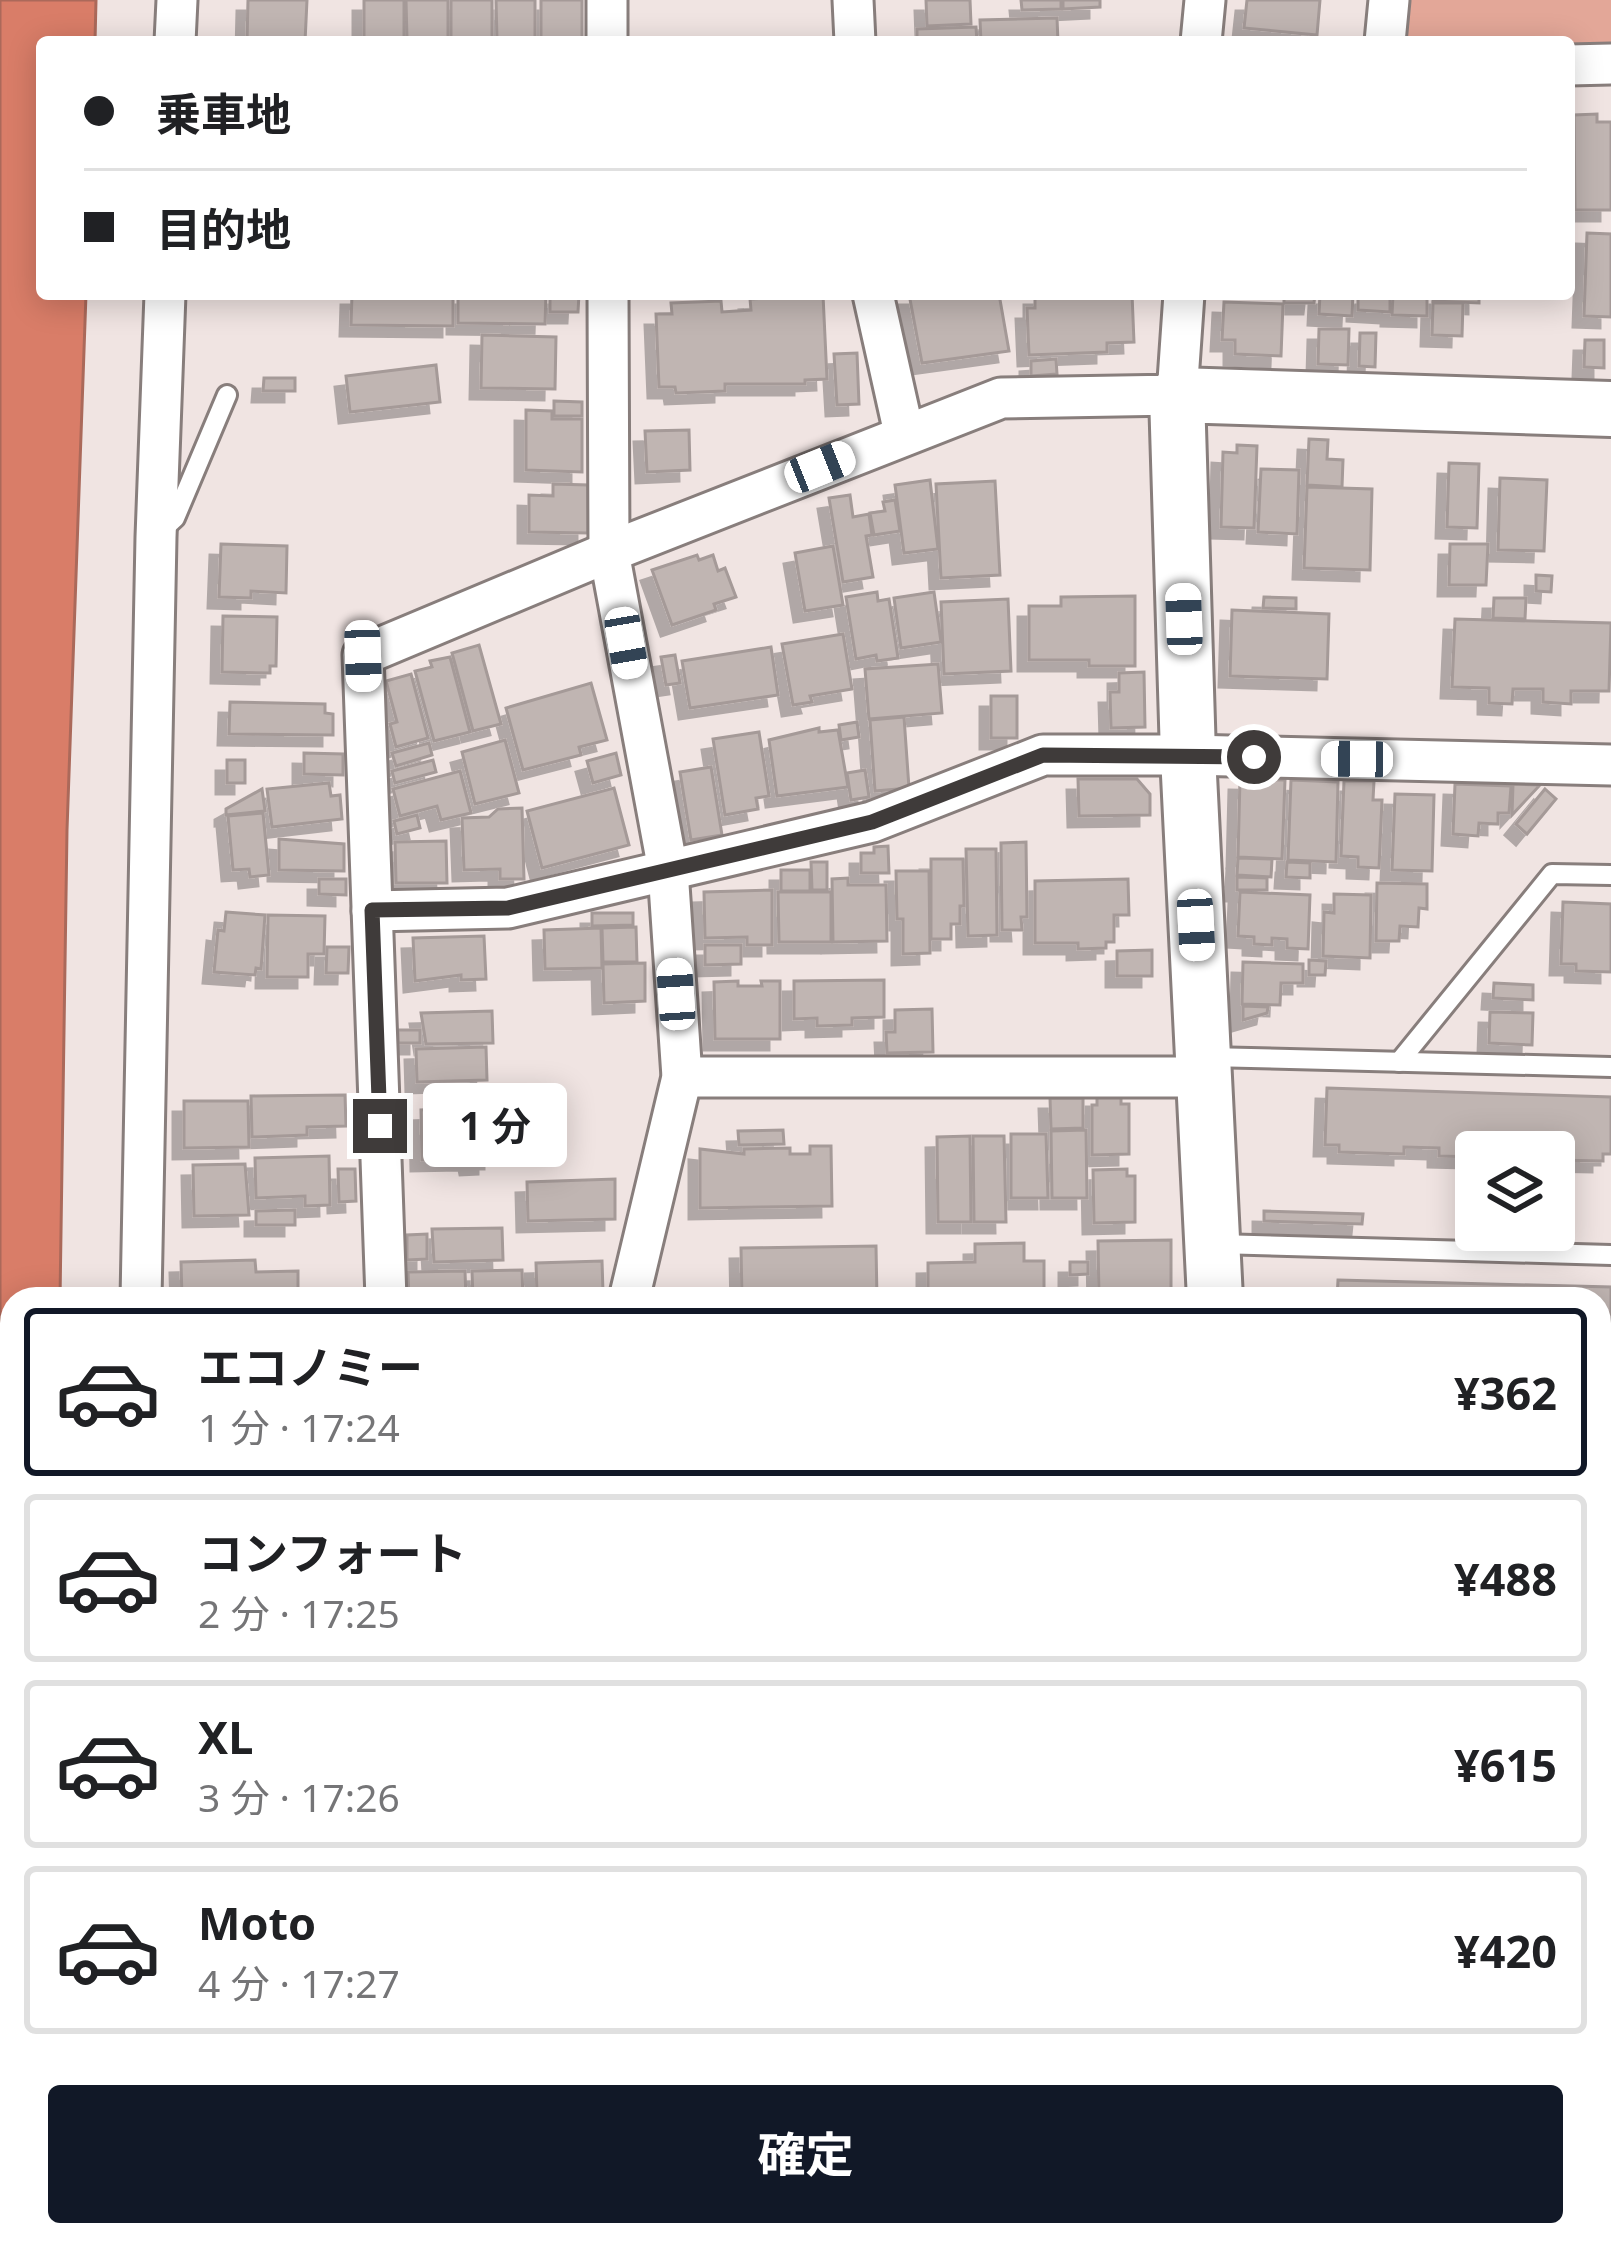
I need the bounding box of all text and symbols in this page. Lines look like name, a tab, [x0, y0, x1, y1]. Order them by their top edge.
text: 乗車地	[156, 83, 291, 144]
text: 目的地	[156, 198, 291, 259]
car	[780, 437, 860, 497]
car	[1165, 582, 1203, 656]
car	[602, 604, 650, 682]
car	[344, 619, 382, 693]
route start	[1227, 730, 1281, 784]
car	[1321, 740, 1393, 778]
car	[1176, 888, 1216, 962]
car	[656, 957, 696, 1031]
callout: 1 分	[422, 1084, 566, 1168]
text: 1 分	[459, 1098, 531, 1151]
route end	[353, 1099, 407, 1153]
map controls	[1455, 1131, 1575, 1251]
button: layers	[1455, 1131, 1575, 1251]
text: エコノミー	[198, 1336, 423, 1397]
icon: car	[54, 1338, 162, 1446]
text: ¥362	[1454, 1362, 1557, 1423]
text: 1 分 · 17:24	[198, 1400, 400, 1453]
text: コンフォート	[198, 1522, 467, 1583]
icon: car	[54, 1524, 162, 1632]
text: ¥488	[1454, 1548, 1557, 1609]
text: 2 分 · 17:25	[198, 1586, 400, 1639]
text: XL	[198, 1706, 253, 1767]
icon: car	[54, 1710, 162, 1818]
text: ¥615	[1454, 1734, 1557, 1795]
text: 3 分 · 17:26	[198, 1770, 400, 1823]
text: Moto	[198, 1892, 316, 1953]
icon: car	[54, 1896, 162, 2004]
text: ¥420	[1454, 1920, 1557, 1981]
text: 4 分 · 17:27	[198, 1956, 400, 2009]
button: 確定	[48, 2085, 1563, 2223]

